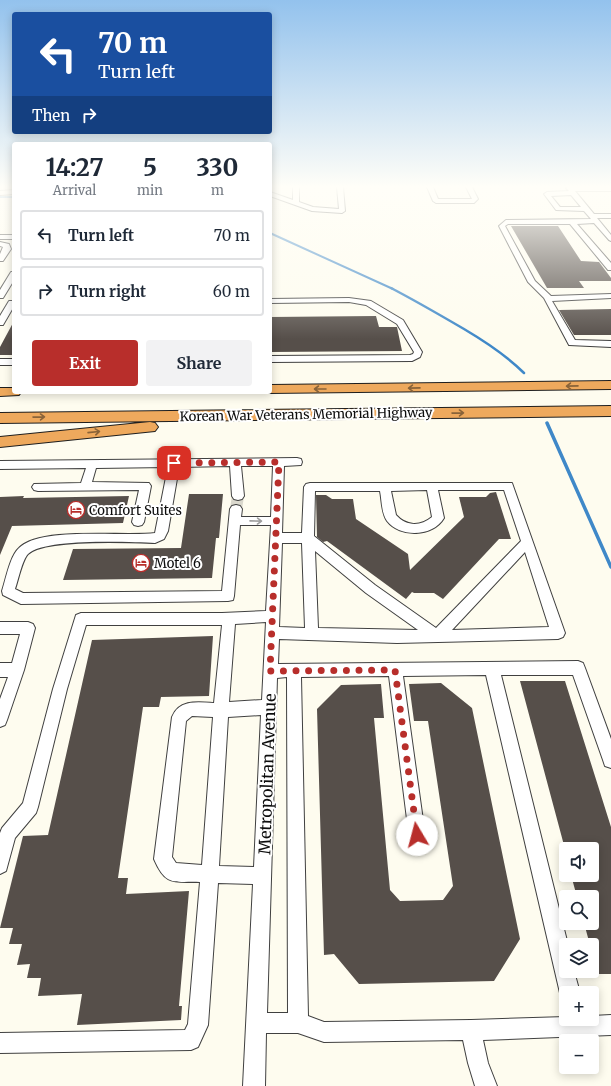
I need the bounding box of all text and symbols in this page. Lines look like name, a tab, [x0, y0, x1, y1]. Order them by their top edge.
text: 70 m	[98, 25, 167, 61]
icon: left	[32, 28, 84, 80]
text: Turn left	[98, 60, 175, 83]
icon: right	[78, 104, 100, 126]
text: Then	[32, 106, 70, 125]
text: 14:27	[45, 152, 104, 183]
text: 5	[143, 152, 157, 183]
text: 330	[196, 152, 238, 183]
text: Arrival	[53, 182, 96, 199]
text: min	[137, 182, 163, 199]
text: m	[211, 182, 224, 199]
icon: left	[34, 224, 56, 246]
text: Turn left	[68, 226, 134, 245]
text: 70 m	[214, 226, 250, 245]
icon: right	[34, 280, 56, 302]
text: Turn right	[68, 282, 146, 301]
text: 60 m	[213, 282, 250, 301]
button: Exit	[32, 340, 138, 386]
button: Share	[146, 340, 252, 386]
one-way arrow	[566, 382, 579, 390]
one-way arrow	[408, 384, 421, 392]
one-way arrow	[314, 385, 327, 393]
street label: Korean War Veterans Memorial Highway	[179, 404, 433, 425]
one-way arrow	[451, 409, 464, 417]
one-way arrow	[32, 413, 45, 421]
one-way arrow	[87, 428, 100, 436]
pin	[157, 446, 191, 480]
icon: arrive	[163, 452, 185, 474]
hotel icon: Comfort Suites	[66, 500, 86, 520]
place label: Comfort Suites	[89, 502, 182, 519]
one-way arrow	[249, 517, 262, 525]
hotel icon: Motel 6	[131, 553, 151, 573]
place label: Motel 6	[154, 555, 201, 572]
street label: Metropolitan Avenue	[254, 693, 280, 855]
position arrow	[396, 814, 438, 856]
map controls	[559, 842, 599, 1074]
button: sound	[559, 842, 599, 882]
button: search	[559, 890, 599, 930]
button: layers	[559, 938, 599, 978]
button: +	[559, 986, 599, 1026]
button: −	[559, 1034, 599, 1074]

